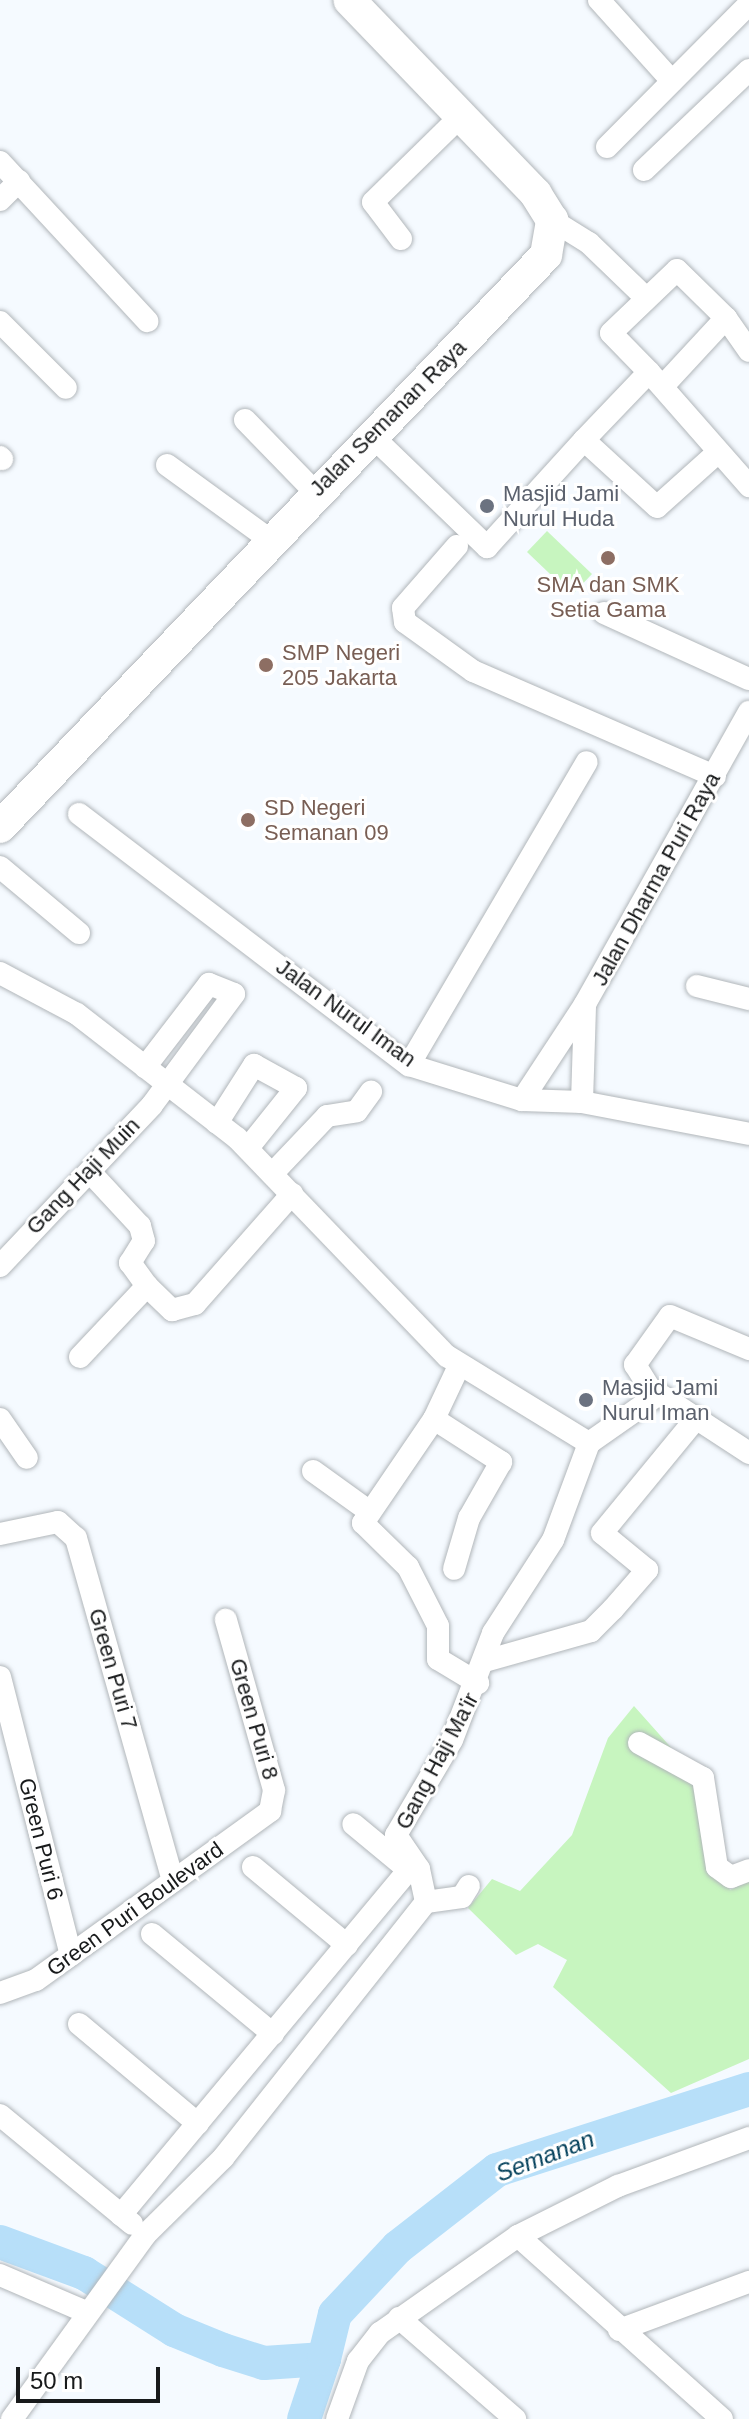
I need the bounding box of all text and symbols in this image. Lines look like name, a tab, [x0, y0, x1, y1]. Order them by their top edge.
street label: Jalan Semanan Raya	[304, 334, 472, 502]
place label: Masjid Jami Nurul Huda	[503, 480, 619, 532]
marker: Masjid Jami Nurul Huda	[478, 497, 496, 515]
marker: SMA dan SMK Setia Gama	[599, 549, 617, 567]
place label: SMA dan SMK Setia Gama	[536, 571, 680, 622]
place label: SMP Negeri 205 Jakarta	[282, 639, 401, 690]
marker: SMP Negeri 205 Jakarta	[257, 656, 275, 674]
street label: Jalan Dharma Puri Raya	[586, 768, 726, 990]
place label: SD Negeri Semanan 09	[264, 794, 389, 846]
marker: SD Negeri Semanan 09	[239, 811, 257, 829]
street label: Jalan Nurul Iman	[271, 953, 421, 1073]
street label: Gang Haji Muin	[21, 1112, 145, 1240]
place label: Masjid Jami Nurul Iman	[602, 1374, 718, 1426]
marker: Masjid Jami Nurul Iman	[577, 1391, 595, 1409]
street label: Green Puri 7	[83, 1605, 143, 1733]
street label: Green Puri 8	[224, 1655, 284, 1783]
street label: Gang Haji Ma'ir	[390, 1688, 484, 1834]
street label: Green Puri 6	[13, 1775, 69, 1903]
street label: Green Puri Boulevard	[42, 1836, 228, 1982]
water label: Semanan	[492, 2124, 598, 2188]
scale bar	[20, 2351, 164, 2401]
text: 50 m	[30, 2367, 83, 2394]

